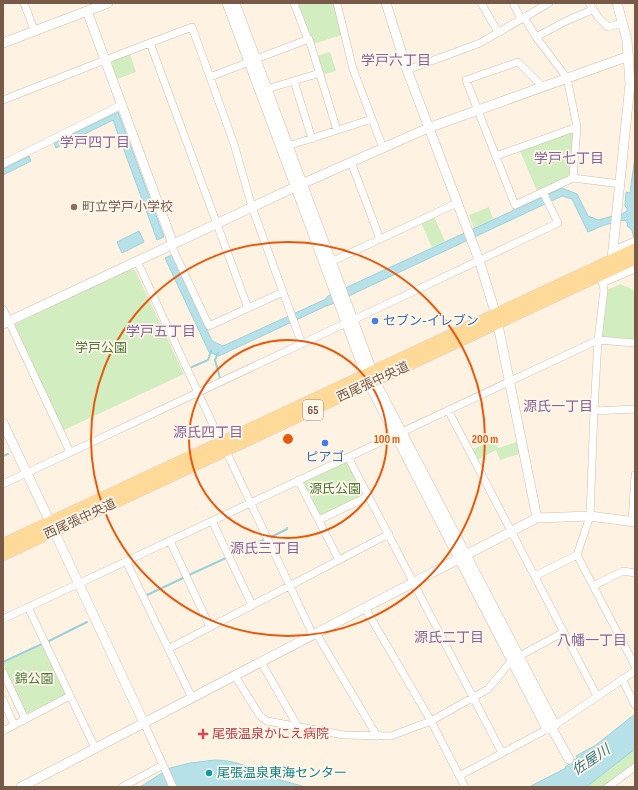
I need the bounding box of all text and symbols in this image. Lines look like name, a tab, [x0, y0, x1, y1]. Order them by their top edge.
district label: 学戸六丁目	[361, 52, 431, 69]
district label: 学戸四丁目	[60, 134, 130, 151]
district label: 学戸七丁目	[534, 150, 604, 167]
place label: 町立学戸小学校	[82, 199, 173, 215]
marker: 町立学戸小学校	[69, 202, 79, 212]
place label: セブン-イレブン	[383, 313, 479, 329]
marker: セブン-イレブン	[370, 316, 380, 326]
district label: 学戸五丁目	[126, 323, 196, 340]
park label: 学戸公園	[75, 340, 127, 356]
street label: 西尾張中央道	[334, 358, 412, 406]
district label: 源氏一丁目	[523, 398, 593, 415]
road number: 65	[303, 400, 323, 420]
district label: 源氏四丁目	[173, 424, 243, 441]
centre of rings	[281, 432, 295, 446]
text: 100 m	[374, 432, 400, 447]
text: 200 m	[472, 432, 498, 447]
marker: ピアゴ	[320, 438, 330, 448]
place label: ピアゴ	[305, 449, 345, 465]
park label: 源氏公園	[309, 481, 361, 497]
street label: 西尾張中央道	[41, 495, 119, 543]
district label: 源氏三丁目	[230, 540, 300, 557]
district label: 源氏二丁目	[414, 629, 484, 646]
district label: 八幡一丁目	[557, 632, 627, 649]
park label: 錦公園	[14, 671, 54, 687]
place label: 尾張温泉かにえ病院	[212, 726, 329, 742]
marker: 尾張温泉かにえ病院	[197, 728, 209, 740]
water label: 佐屋川	[569, 740, 615, 779]
place label: 尾張温泉東海センター	[217, 765, 347, 781]
marker: 尾張温泉東海センター	[204, 768, 214, 778]

